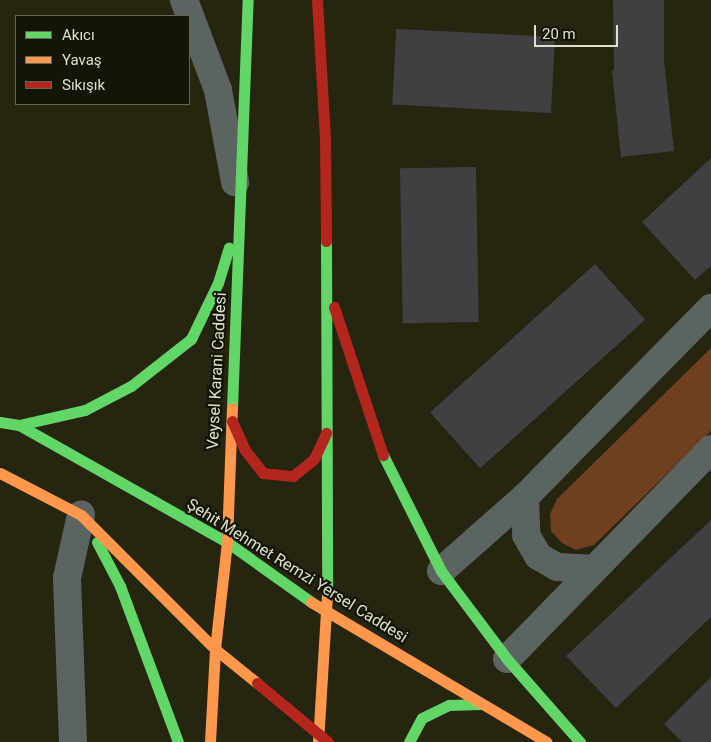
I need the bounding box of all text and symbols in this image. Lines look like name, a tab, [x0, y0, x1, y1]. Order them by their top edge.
legend	[15, 15, 190, 105]
scale bar	[536, 15, 620, 47]
text: 20 m	[542, 25, 576, 43]
text: Akıcı	[62, 26, 95, 44]
text: Yavaş	[62, 51, 102, 69]
text: Sıkışık	[62, 76, 105, 94]
street label: Veysel Karani Caddesi	[203, 292, 231, 450]
street label: Şehit Mehmet Remzi Yersel Caddesi	[183, 495, 411, 647]

